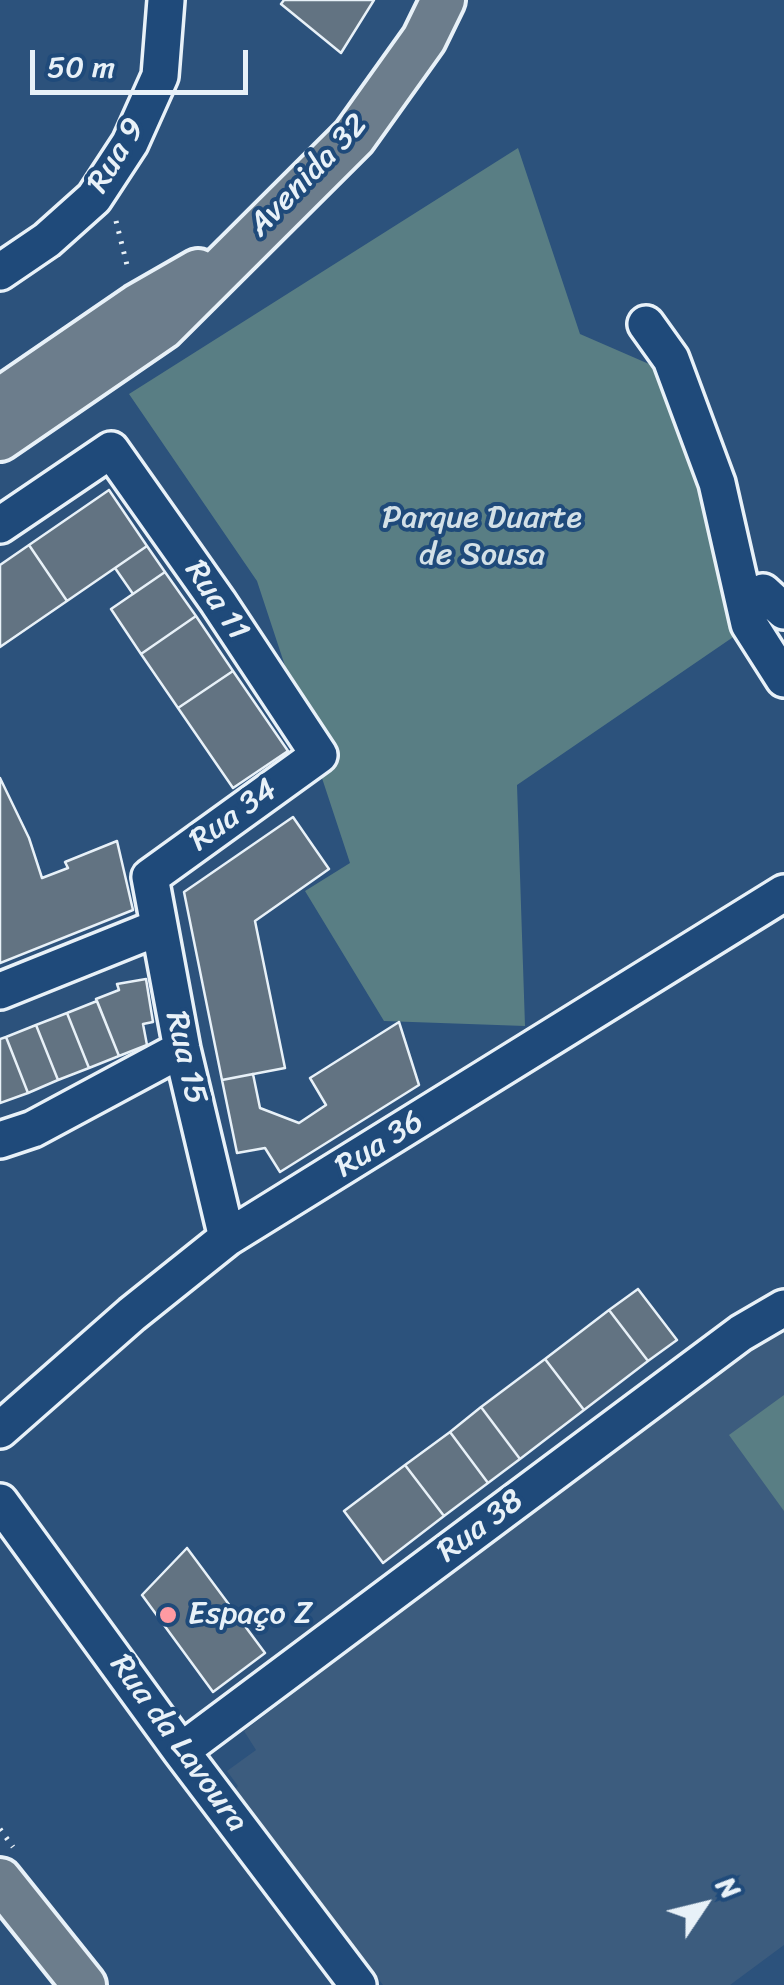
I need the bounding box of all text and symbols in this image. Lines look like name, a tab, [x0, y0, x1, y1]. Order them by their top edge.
scale bar	[35, 30, 252, 92]
text: 50 m	[47, 40, 115, 94]
street label: Avenida 32	[241, 107, 377, 245]
street label: Rua 9	[80, 112, 154, 200]
park label: Parque Duarte de Sousa	[382, 500, 582, 575]
street label: Rua 11	[175, 554, 257, 648]
street label: Rua 34	[183, 772, 285, 860]
street label: Rua 15	[156, 1008, 214, 1108]
street label: Rua 36	[329, 1103, 431, 1187]
street label: Rua 38	[430, 1482, 532, 1572]
place label: Espaço Z	[188, 1596, 313, 1634]
marker: Espaço Z	[157, 1604, 179, 1626]
street label: Rua da Lavoura	[101, 1648, 255, 1840]
north arrow	[654, 1855, 754, 1955]
text: N	[703, 1866, 755, 1910]

